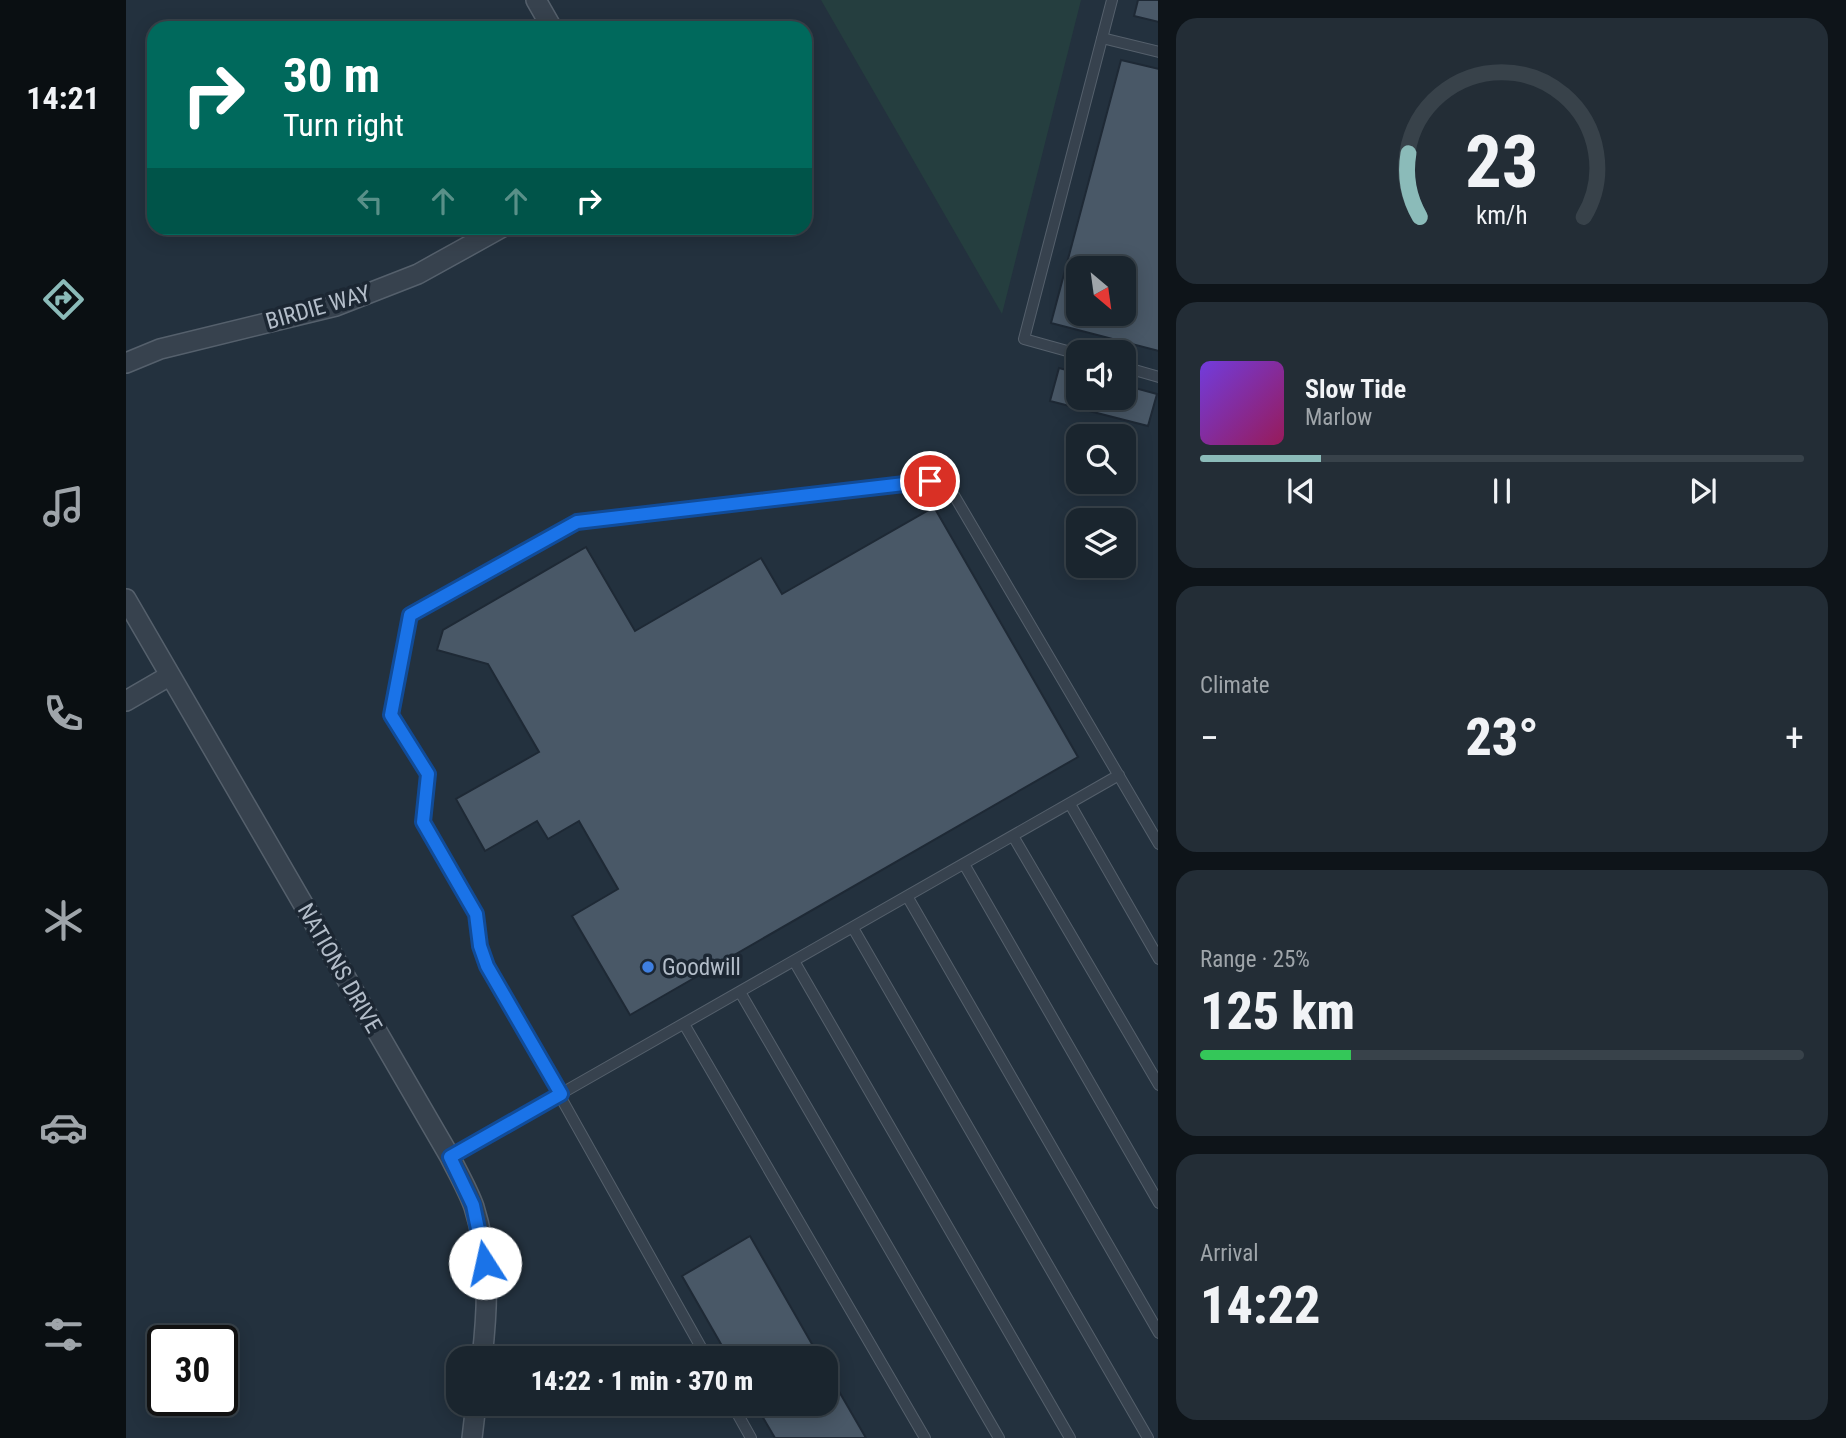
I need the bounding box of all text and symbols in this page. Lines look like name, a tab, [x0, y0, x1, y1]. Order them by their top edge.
text: 30 m	[283, 47, 380, 104]
icon: right	[168, 49, 259, 140]
text: 14:21	[26, 79, 100, 117]
text: Turn right	[283, 106, 404, 144]
text: 23	[1465, 119, 1539, 205]
icon: left	[351, 182, 389, 220]
icon: ahead	[424, 182, 462, 220]
icon: ahead	[497, 182, 535, 220]
icon: right	[570, 182, 608, 220]
text: km/h	[1476, 201, 1528, 230]
north arrow	[1066, 256, 1136, 326]
map controls	[1066, 256, 1136, 578]
icon: directions	[39, 275, 88, 324]
street label: BIRDIE WAY	[263, 280, 373, 335]
button: sound	[1066, 340, 1136, 410]
text: Slow Tide	[1305, 374, 1406, 404]
text: Marlow	[1305, 404, 1372, 431]
button: search	[1066, 424, 1136, 494]
pin	[900, 451, 960, 511]
icon: arrive	[911, 462, 949, 500]
icon: previous	[1282, 472, 1320, 510]
icon: pause	[1483, 472, 1521, 510]
icon: next	[1684, 472, 1722, 510]
icon: music	[39, 482, 88, 531]
button: layers	[1066, 508, 1136, 578]
text: Climate	[1200, 672, 1270, 699]
icon: phone	[39, 689, 88, 738]
text: 23°	[1465, 707, 1539, 768]
text: −	[1200, 716, 1219, 760]
text: +	[1785, 716, 1804, 760]
icon: climate	[39, 896, 88, 945]
street label: NATIONS DRIVE	[292, 899, 387, 1038]
text: Range · 25%	[1200, 946, 1310, 973]
place label: Goodwill	[662, 954, 741, 981]
marker: Goodwill	[640, 959, 656, 975]
text: 125 km	[1200, 981, 1355, 1042]
icon: car	[39, 1103, 88, 1152]
position arrow	[448, 1226, 522, 1300]
text: Arrival	[1200, 1240, 1259, 1267]
text: 14:22	[1200, 1275, 1320, 1336]
icon: filters	[39, 1310, 88, 1359]
speed limit sign: 30	[147, 1325, 238, 1416]
text: 14:22 · 1 min · 370 m	[531, 1366, 753, 1396]

